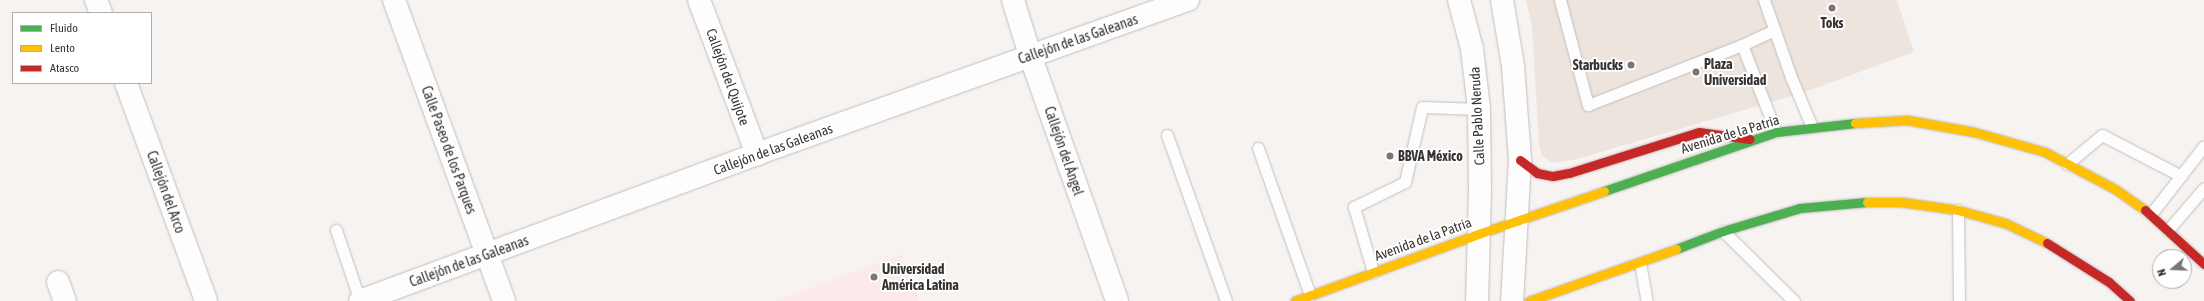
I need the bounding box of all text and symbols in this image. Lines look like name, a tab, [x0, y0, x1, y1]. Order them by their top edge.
marker: Toks	[1827, 3, 1837, 13]
street label: Callejón de las Galeanas	[1016, 11, 1140, 67]
legend	[12, 12, 152, 84]
place label: Toks	[1821, 15, 1843, 31]
text: Fluido	[50, 21, 78, 35]
street label: Callejón del Quijote	[703, 26, 753, 128]
text: Lento	[50, 41, 75, 55]
place label: Plaza Universidad	[1704, 56, 1766, 88]
place label: Starbucks	[1573, 57, 1623, 73]
marker: Starbucks	[1626, 60, 1636, 70]
text: Atasco	[50, 61, 79, 75]
street label: Calle Pablo Neruda	[1466, 66, 1488, 166]
marker: Plaza Universidad	[1691, 67, 1701, 77]
street label: Calle Paseo de los Parques	[418, 84, 480, 216]
street label: Callejón del Ángel	[1041, 104, 1087, 198]
street label: Avenida de la Patria	[1679, 111, 1781, 157]
street label: Callejón de las Galeanas	[711, 120, 835, 178]
place label: BBVA México	[1398, 148, 1463, 164]
street label: Callejón del Arco	[143, 149, 189, 235]
marker: BBVA México	[1385, 151, 1395, 161]
street label: Avenida de la Patria	[1372, 214, 1474, 264]
street label: Callejón de las Galeanas	[407, 232, 531, 290]
north arrow	[2152, 249, 2192, 289]
place label: Universidad América Latina	[882, 261, 959, 294]
text: N	[2155, 268, 2168, 278]
marker: Universidad América Latina	[869, 272, 879, 282]

